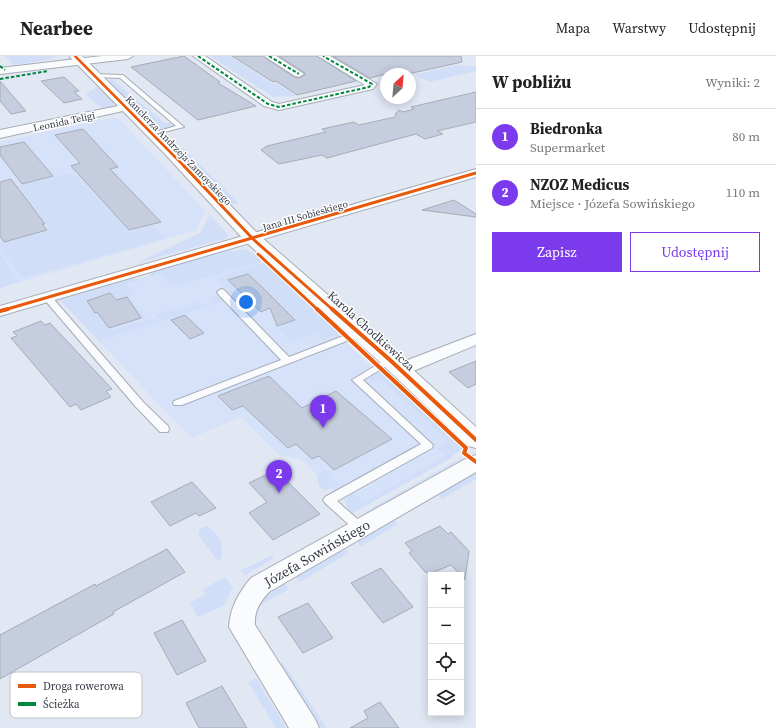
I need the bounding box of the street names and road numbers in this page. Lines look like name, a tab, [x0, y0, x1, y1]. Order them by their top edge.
street label: Kanclerza Andrzeja Zamoyskiego	[123, 93, 235, 208]
street label: Leonida Teligi	[32, 109, 96, 134]
street label: Jana III Sobieskiego	[260, 197, 350, 234]
street label: Karola Chodkiewicza	[324, 288, 419, 375]
street label: Józefa Sowińskiego	[259, 514, 374, 592]

